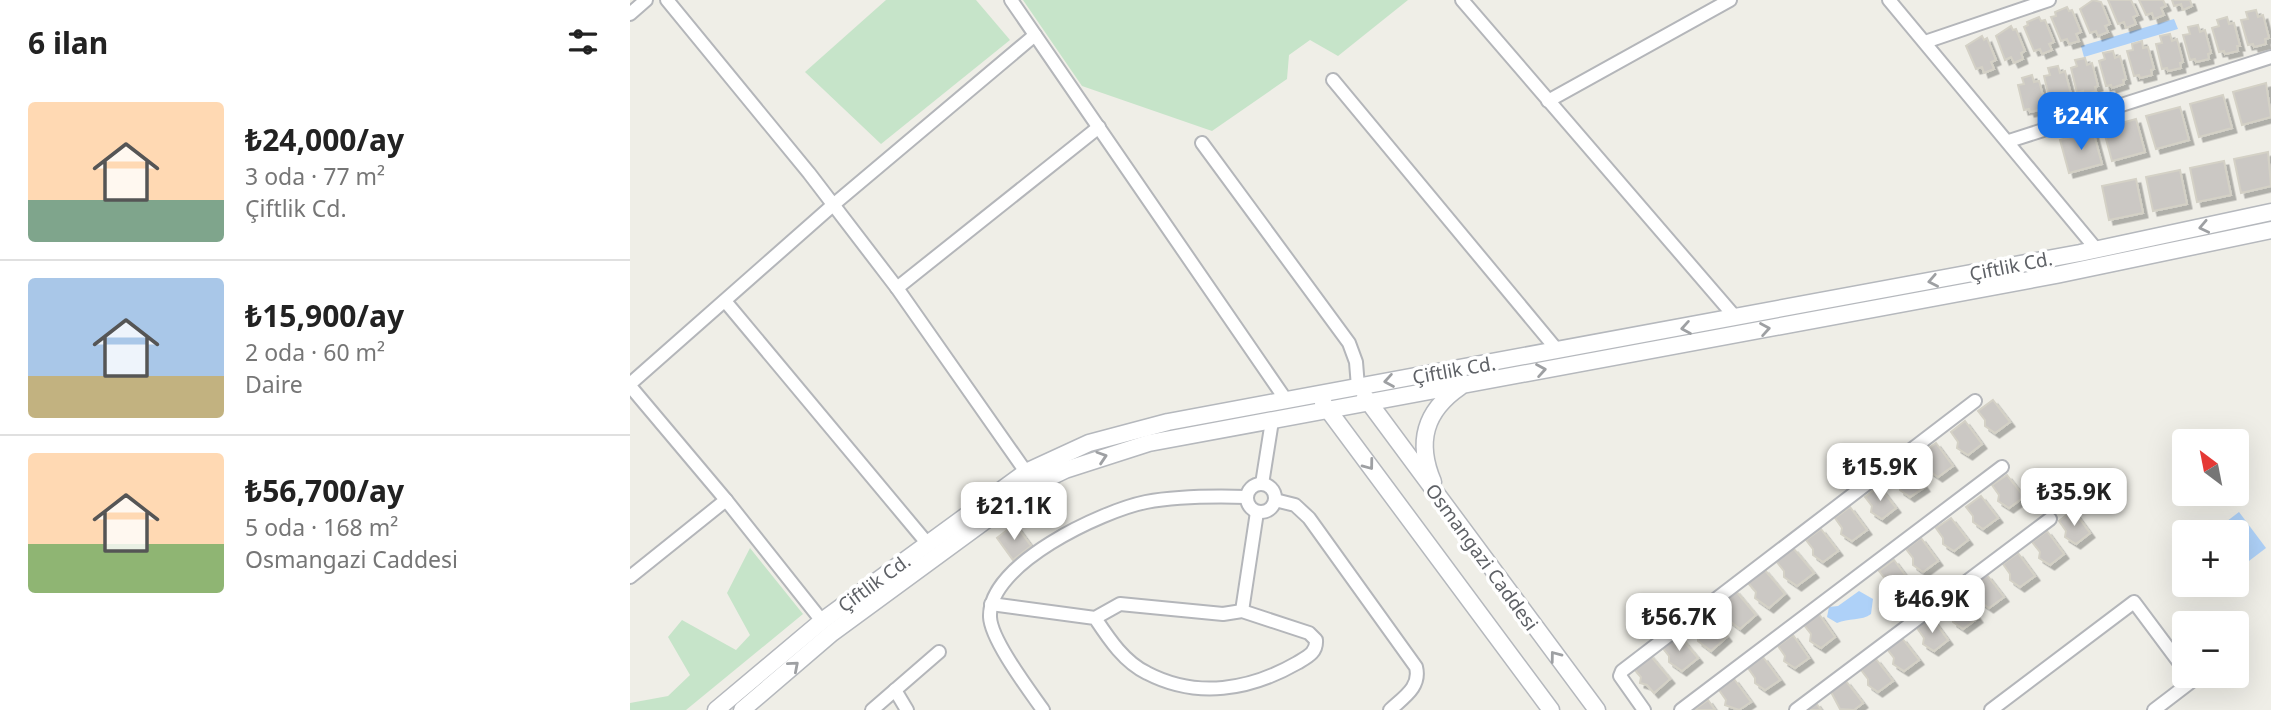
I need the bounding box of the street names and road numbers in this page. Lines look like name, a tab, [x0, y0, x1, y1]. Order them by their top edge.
street label: Çiftlik Cd.	[1967, 245, 2055, 287]
street label: Çiftlik Cd.	[1410, 350, 1498, 390]
street label: Osmangazi Caddesi	[1420, 478, 1544, 636]
street label: Çiftlik Cd.	[832, 548, 916, 618]

